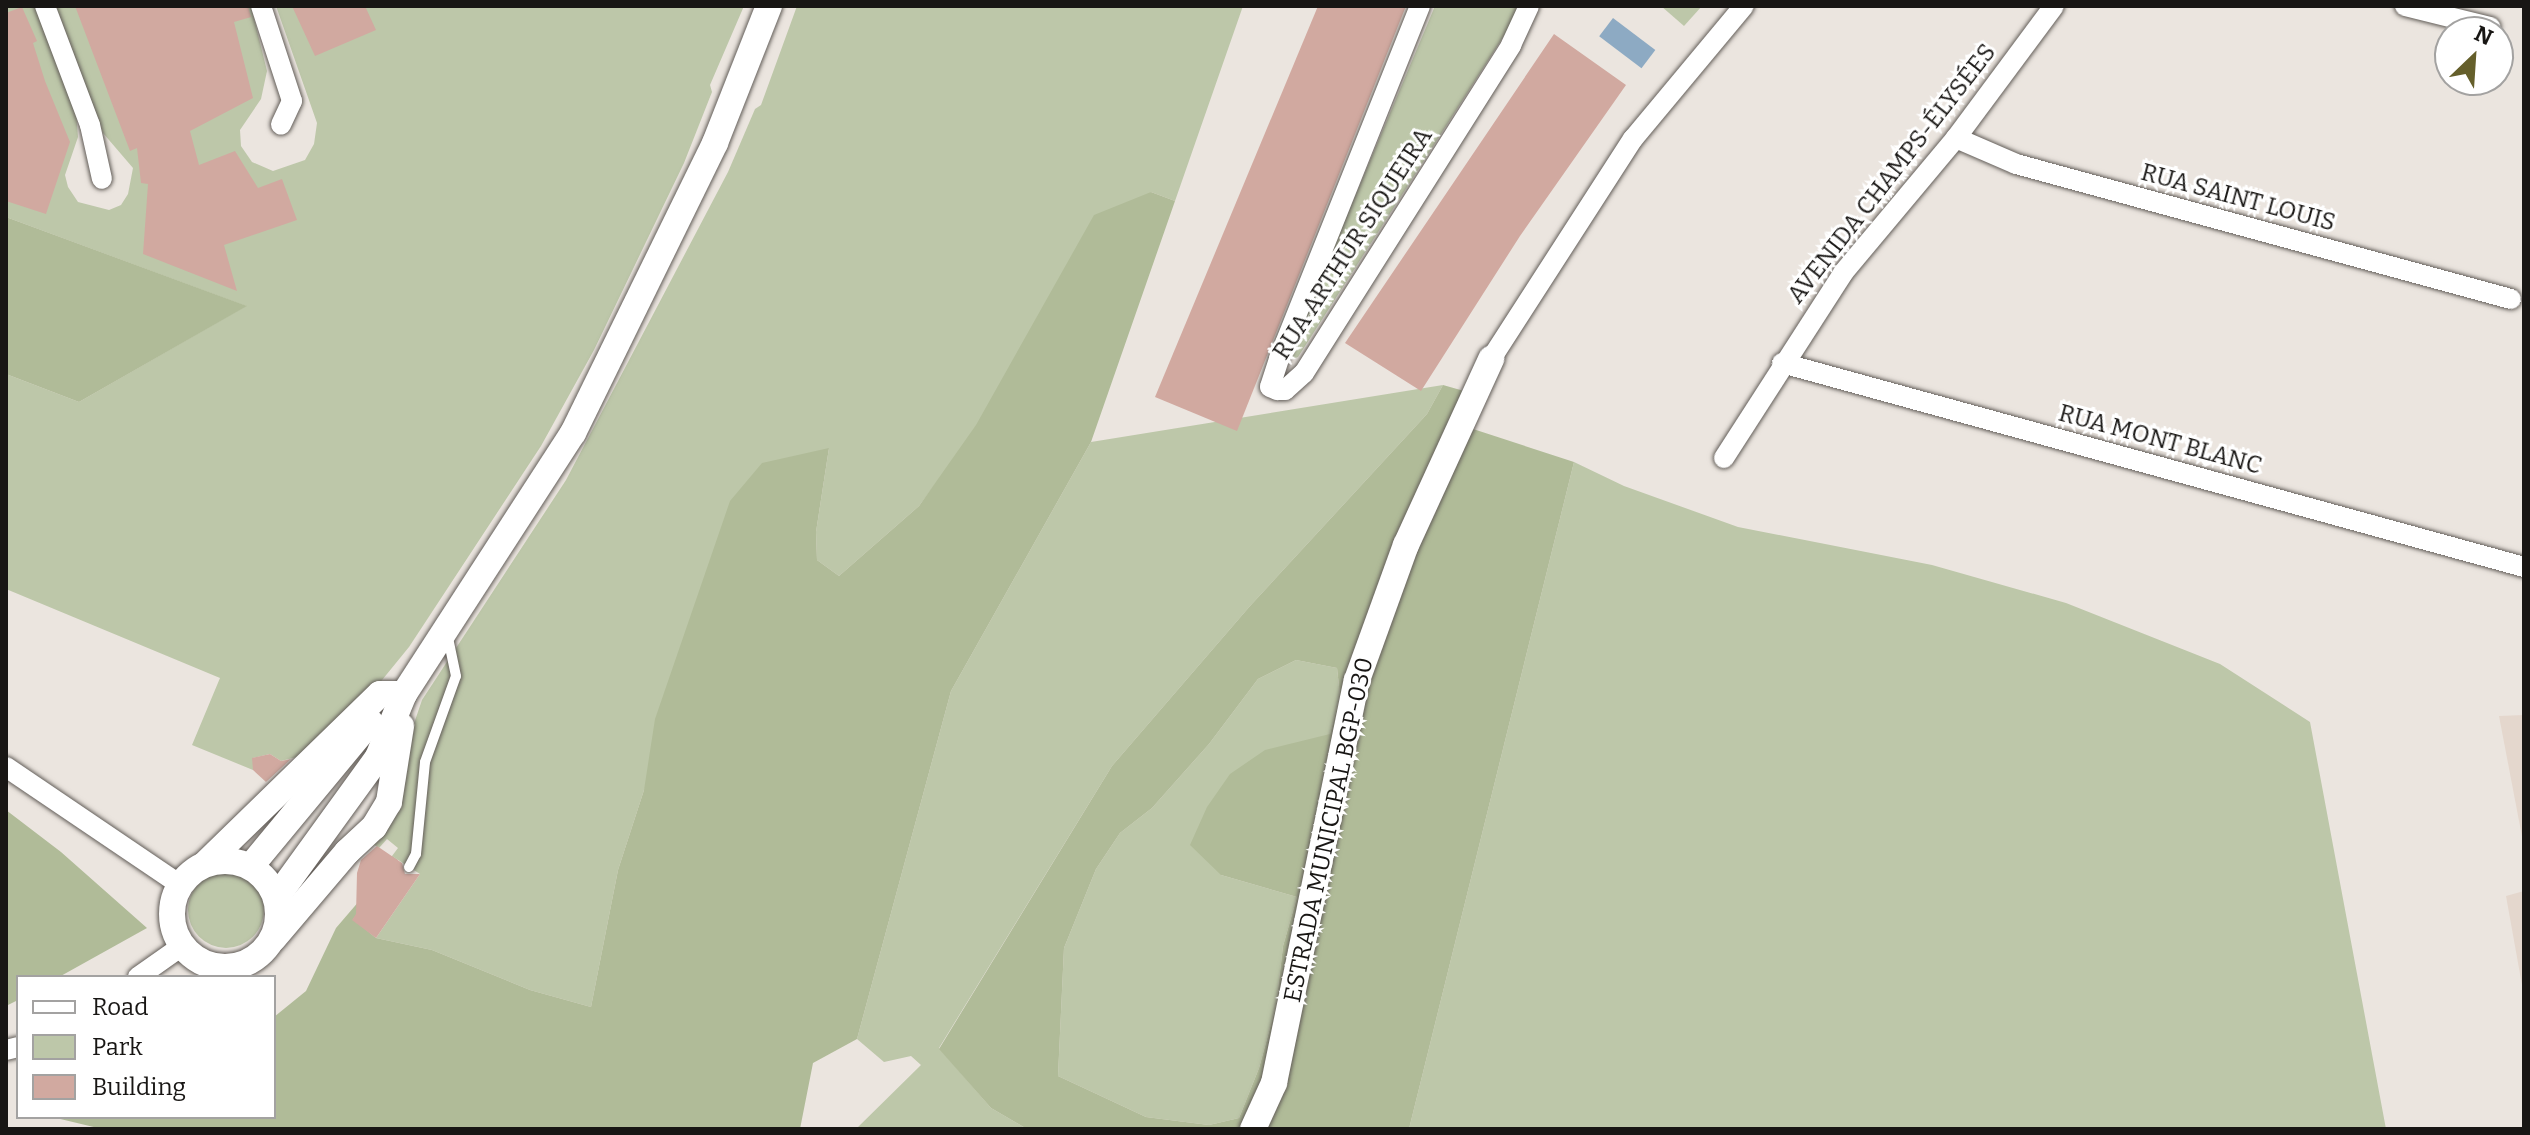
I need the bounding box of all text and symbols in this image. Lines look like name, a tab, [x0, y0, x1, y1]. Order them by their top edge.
north arrow	[2434, 16, 2514, 96]
text: N	[2470, 20, 2497, 51]
street label: AVENIDA CHAMPS-ÉLYSÉES	[1782, 39, 2002, 309]
street label: RUA ARTHUR SIQUEIRA	[1267, 123, 1439, 365]
street label: RUA SAINT LOUIS	[2138, 158, 2338, 238]
street label: RUA MONT BLANC	[2055, 399, 2265, 481]
street label: ESTRADA MUNICIPAL BGP-030	[1278, 655, 1380, 1005]
legend	[16, 975, 276, 1119]
text: Road	[92, 993, 148, 1021]
text: Park	[92, 1033, 143, 1061]
text: Building	[92, 1073, 186, 1101]

